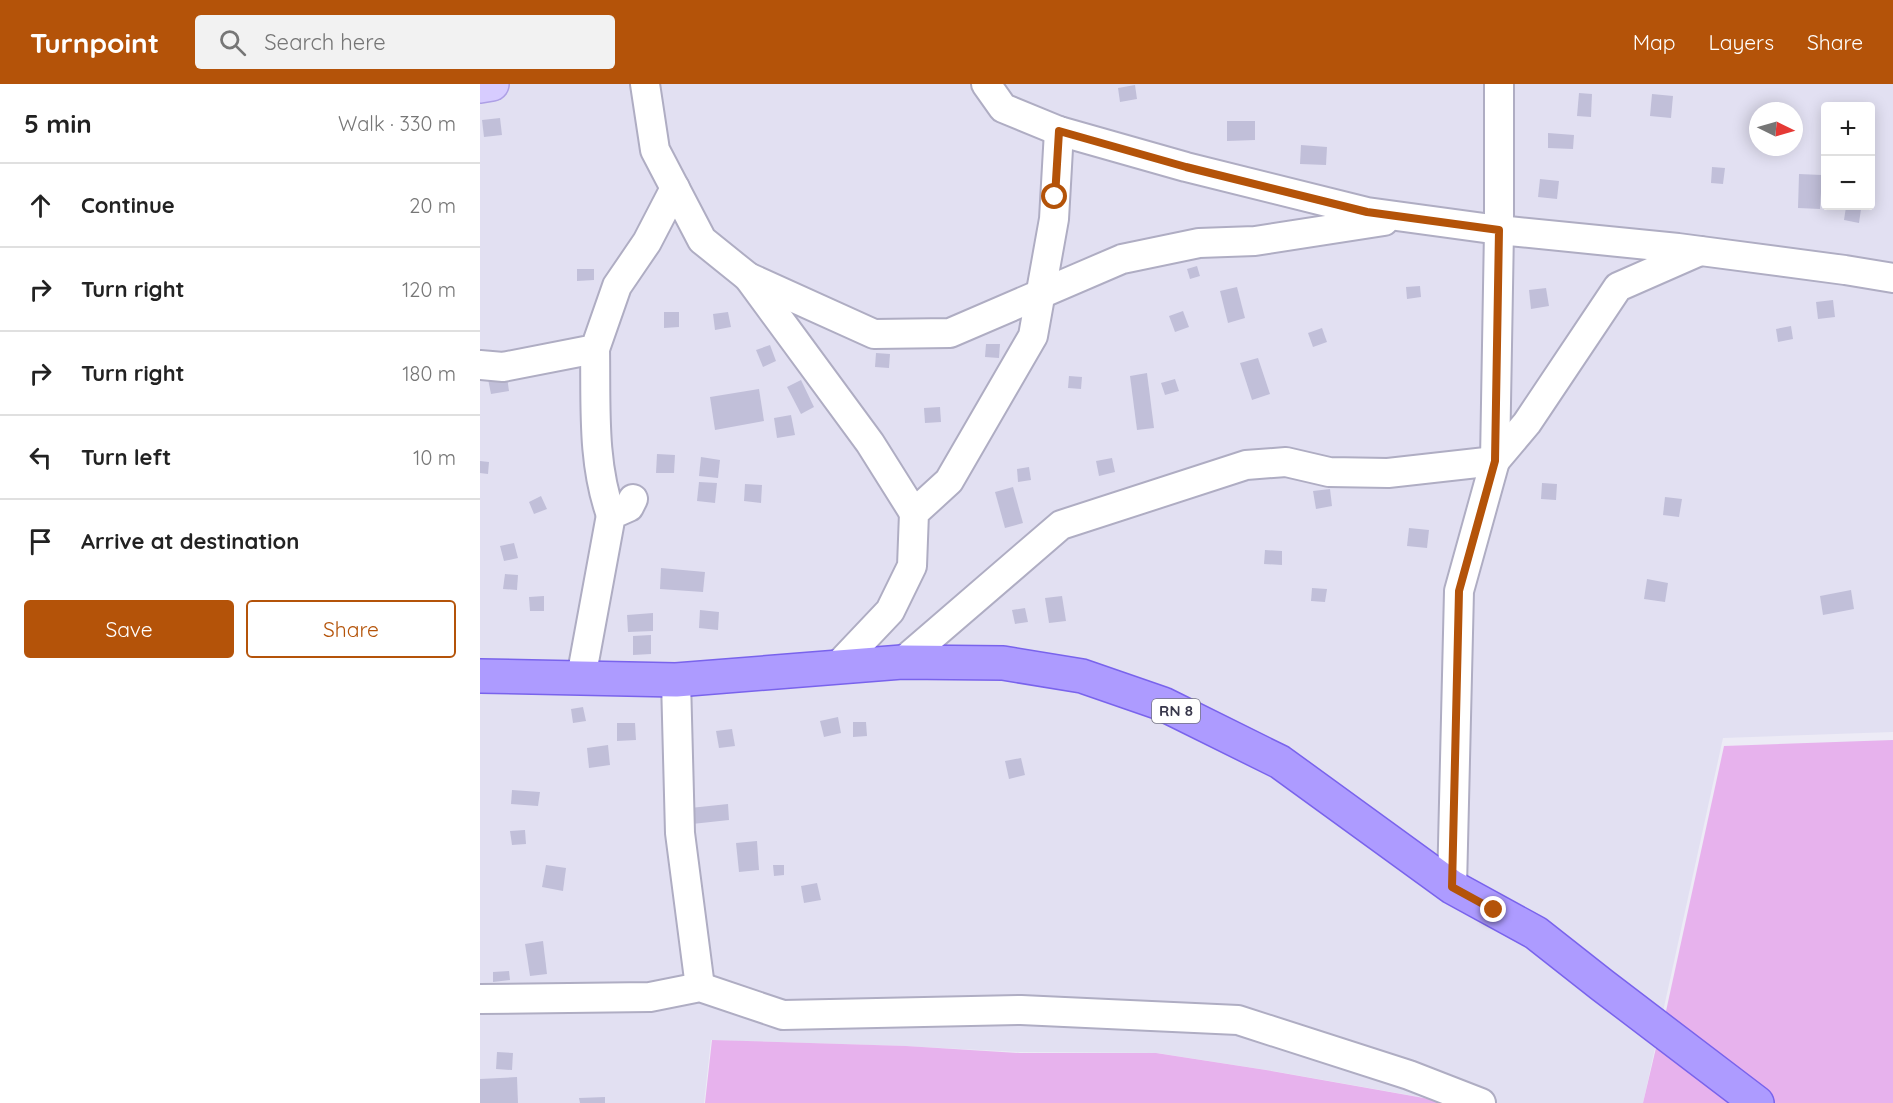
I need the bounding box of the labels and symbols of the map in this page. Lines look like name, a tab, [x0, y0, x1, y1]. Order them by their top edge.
north arrow	[1749, 102, 1803, 156]
route start	[1041, 183, 1067, 209]
road number: RN 8	[1152, 699, 1200, 723]
route end	[1480, 896, 1506, 922]

